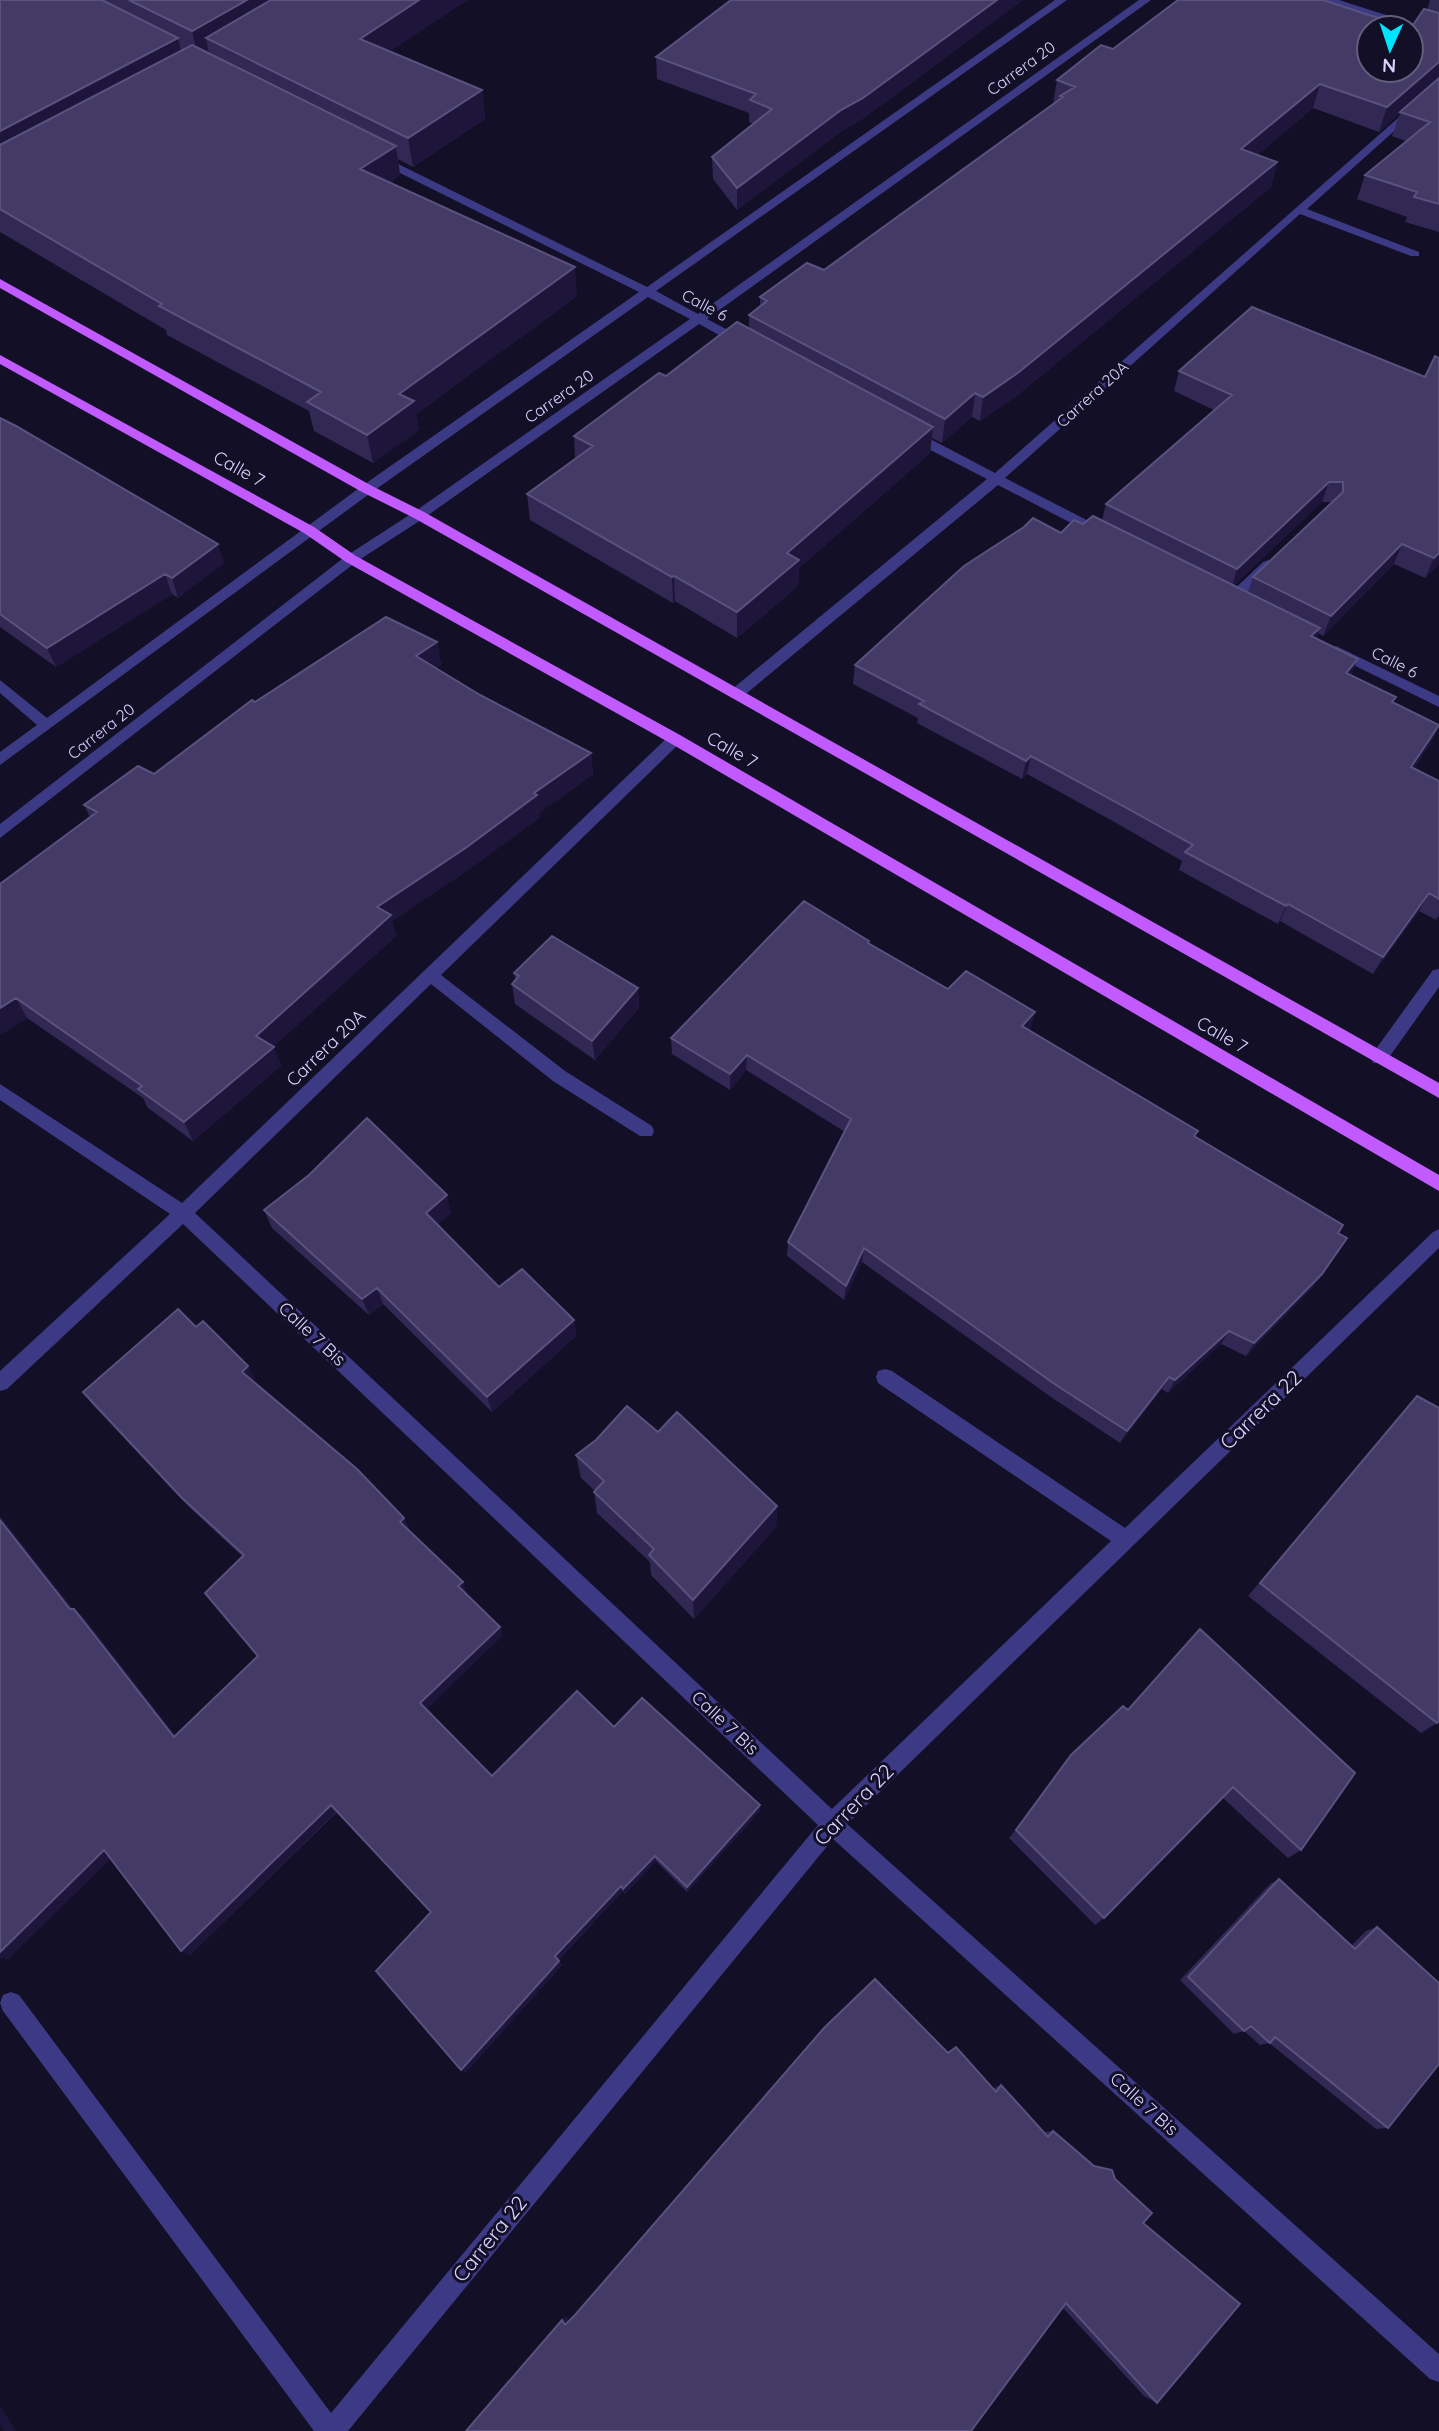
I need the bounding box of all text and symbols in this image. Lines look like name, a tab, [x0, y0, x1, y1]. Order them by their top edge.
north arrow	[1355, 14, 1425, 84]
street label: Carrera 20	[983, 37, 1059, 99]
text: N	[1382, 54, 1397, 78]
street label: Calle 6	[679, 285, 732, 326]
street label: Carrera 20A	[1052, 357, 1132, 431]
street label: Carrera 20	[521, 365, 597, 427]
street label: Calle 7	[210, 445, 269, 492]
street label: Calle 6	[1368, 642, 1422, 682]
street label: Carrera 20	[63, 699, 139, 763]
street label: Calle 7	[703, 726, 762, 773]
street label: Carrera 20A	[281, 1004, 370, 1091]
street label: Calle 7	[1193, 1011, 1252, 1058]
street label: Calle 7 Bis	[274, 1297, 351, 1371]
street label: Carrera 22	[1214, 1364, 1307, 1455]
street label: Calle 7 Bis	[687, 1686, 764, 1760]
street label: Carrera 22	[808, 1758, 899, 1851]
street label: Calle 7 Bis	[1105, 2067, 1183, 2140]
street label: Carrera 22	[447, 2190, 532, 2287]

